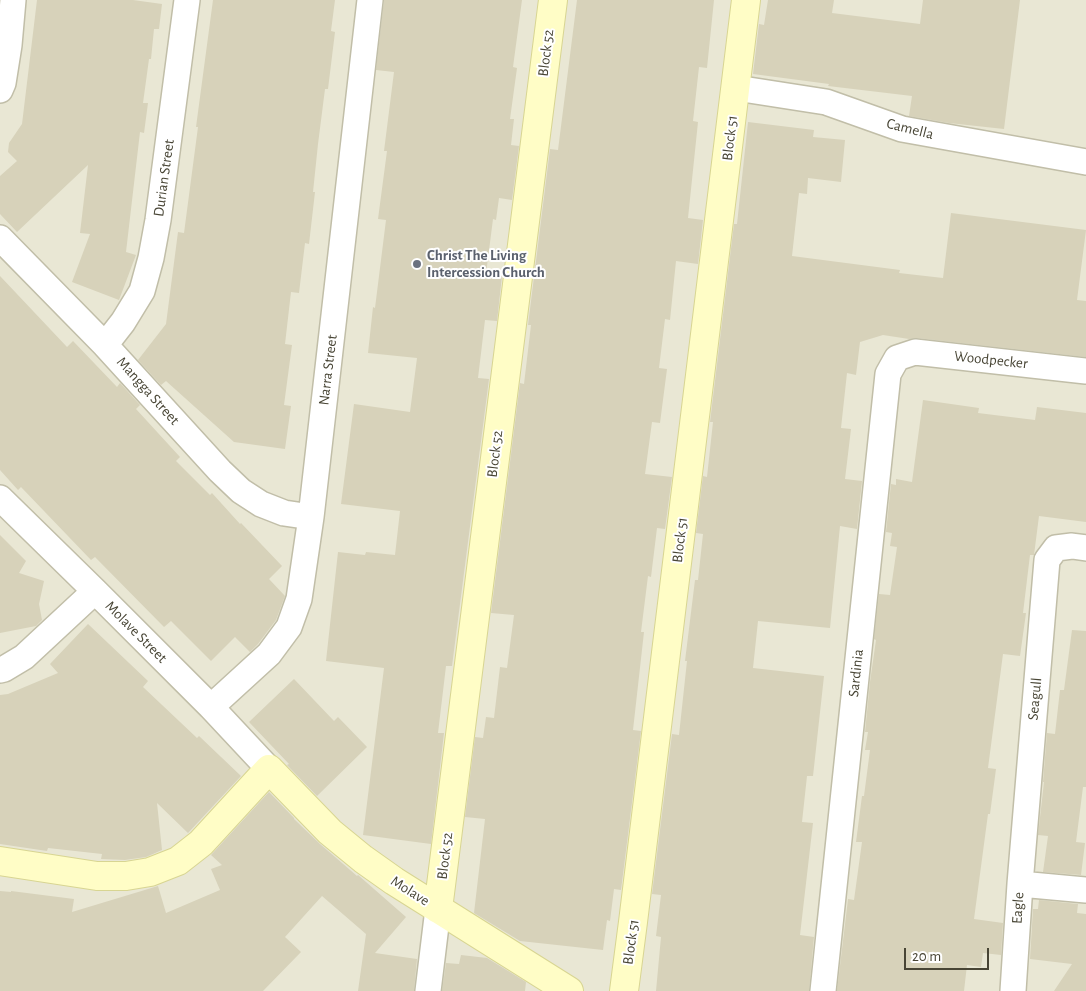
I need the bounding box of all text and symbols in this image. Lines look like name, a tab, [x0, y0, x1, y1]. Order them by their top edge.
street label: Block 52	[534, 28, 558, 78]
street label: Block 51	[718, 114, 742, 162]
street label: Camella	[885, 114, 935, 144]
street label: Durian Street	[150, 138, 178, 218]
place label: Christ The Living Intercession Church	[427, 246, 545, 281]
marker: Christ The Living Intercession Church	[411, 258, 423, 270]
street label: Narra Street	[315, 334, 341, 406]
street label: Woodpecker	[953, 347, 1029, 373]
street label: Mangga Street	[113, 353, 183, 429]
street label: Block 52	[483, 429, 507, 479]
street label: Block 51	[668, 516, 692, 564]
street label: Molave Street	[101, 597, 171, 667]
street label: Sardinia	[845, 648, 867, 698]
street label: Seagull	[1024, 677, 1046, 721]
street label: Block 52	[433, 831, 457, 881]
street label: Molave	[387, 872, 433, 910]
street label: Eagle	[1008, 892, 1028, 924]
street label: Block 51	[619, 918, 643, 966]
scale bar	[906, 938, 991, 970]
text: 20 m	[912, 949, 941, 964]

